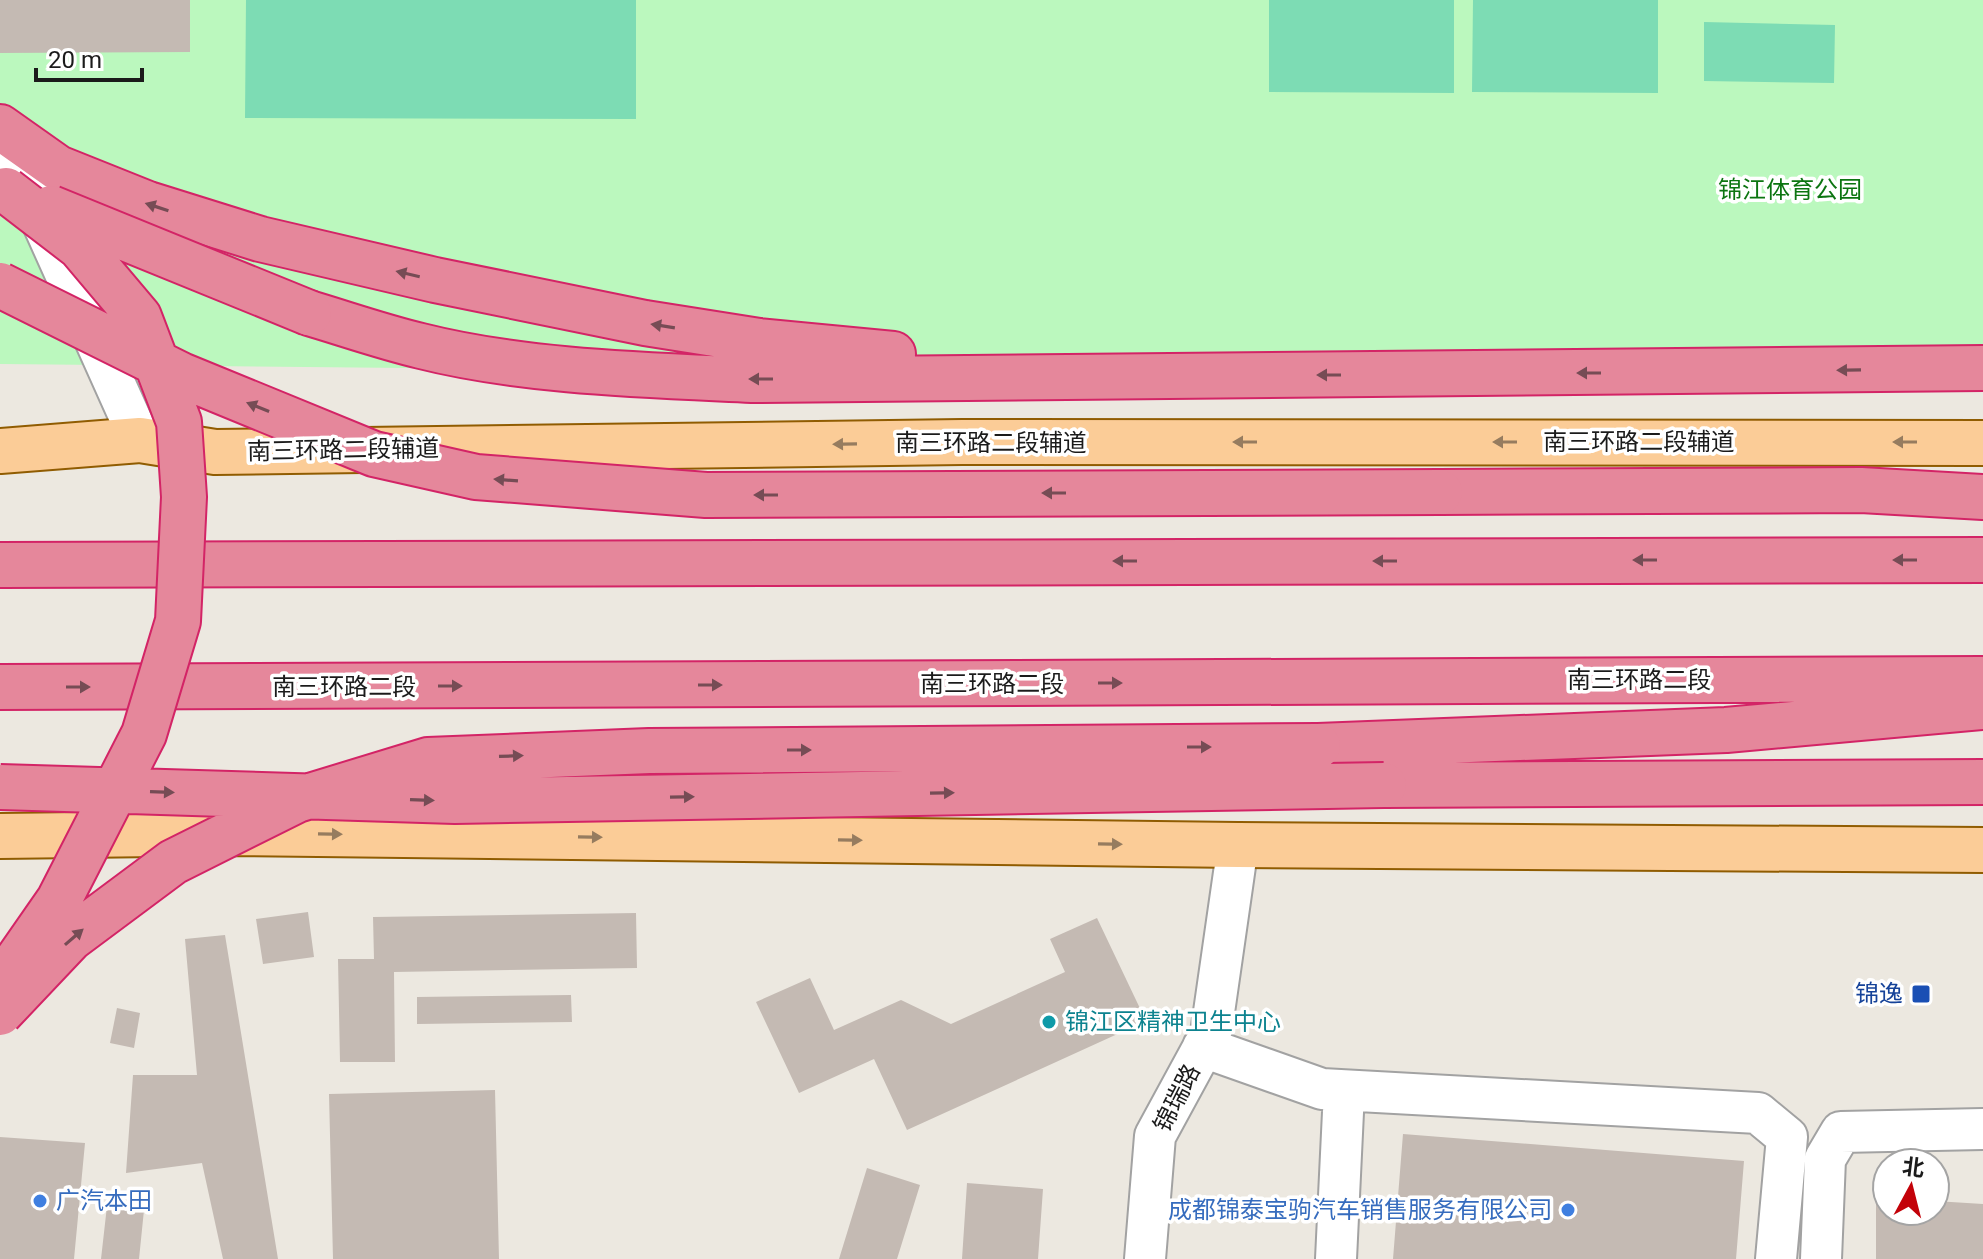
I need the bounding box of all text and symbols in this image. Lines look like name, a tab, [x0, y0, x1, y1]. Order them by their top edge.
scale bar	[36, 32, 142, 82]
text: 20 m	[48, 46, 102, 74]
park label: 锦江体育公园	[1718, 176, 1862, 204]
one-way arrow	[145, 200, 169, 212]
one-way arrow	[396, 267, 421, 279]
one-way arrow	[650, 319, 675, 332]
one-way arrow	[1836, 364, 1861, 376]
one-way arrow	[1576, 367, 1601, 379]
one-way arrow	[1316, 369, 1341, 381]
one-way arrow	[748, 373, 773, 385]
one-way arrow	[246, 400, 270, 413]
street label: 南三环路二段辅道	[1543, 428, 1735, 456]
street label: 南三环路二段辅道	[895, 429, 1087, 457]
street label: 南三环路二段辅道	[247, 434, 439, 466]
one-way arrow	[1232, 436, 1257, 448]
one-way arrow	[1492, 436, 1517, 448]
one-way arrow	[1892, 436, 1917, 448]
one-way arrow	[832, 438, 857, 450]
one-way arrow	[493, 473, 518, 486]
one-way arrow	[1041, 487, 1066, 499]
one-way arrow	[753, 489, 778, 501]
one-way arrow	[1632, 554, 1657, 566]
one-way arrow	[1892, 554, 1917, 566]
one-way arrow	[1112, 555, 1137, 567]
one-way arrow	[1372, 555, 1397, 567]
street label: 南三环路二段	[1567, 666, 1711, 694]
street label: 南三环路二段	[920, 670, 1064, 698]
street label: 南三环路二段	[272, 673, 416, 701]
one-way arrow	[1098, 677, 1123, 689]
one-way arrow	[698, 679, 723, 691]
one-way arrow	[438, 680, 463, 692]
one-way arrow	[66, 681, 91, 693]
one-way arrow	[1187, 741, 1212, 753]
one-way arrow	[787, 744, 812, 756]
one-way arrow	[499, 750, 525, 763]
one-way arrow	[150, 785, 175, 798]
one-way arrow	[930, 787, 955, 799]
one-way arrow	[670, 791, 695, 804]
one-way arrow	[410, 794, 435, 807]
one-way arrow	[318, 828, 343, 840]
one-way arrow	[578, 831, 603, 843]
one-way arrow	[838, 834, 863, 847]
one-way arrow	[1098, 838, 1123, 850]
one-way arrow	[63, 929, 83, 946]
place label: 锦逸	[1855, 980, 1903, 1008]
marker: 锦逸	[1910, 983, 1932, 1005]
place label: 锦江区精神卫生中心	[1065, 1008, 1281, 1036]
marker: 锦江区精神卫生中心	[1040, 1013, 1058, 1031]
street label: 锦瑞路	[1148, 1060, 1206, 1136]
north arrow	[1871, 1147, 1951, 1227]
text: 北	[1901, 1154, 1926, 1181]
place label: 广汽本田	[56, 1187, 152, 1215]
marker: 广汽本田	[31, 1192, 49, 1210]
place label: 成都锦泰宝驹汽车销售服务有限公司	[1168, 1196, 1552, 1224]
marker: 成都锦泰宝驹汽车销售服务有限公司	[1559, 1201, 1577, 1219]

